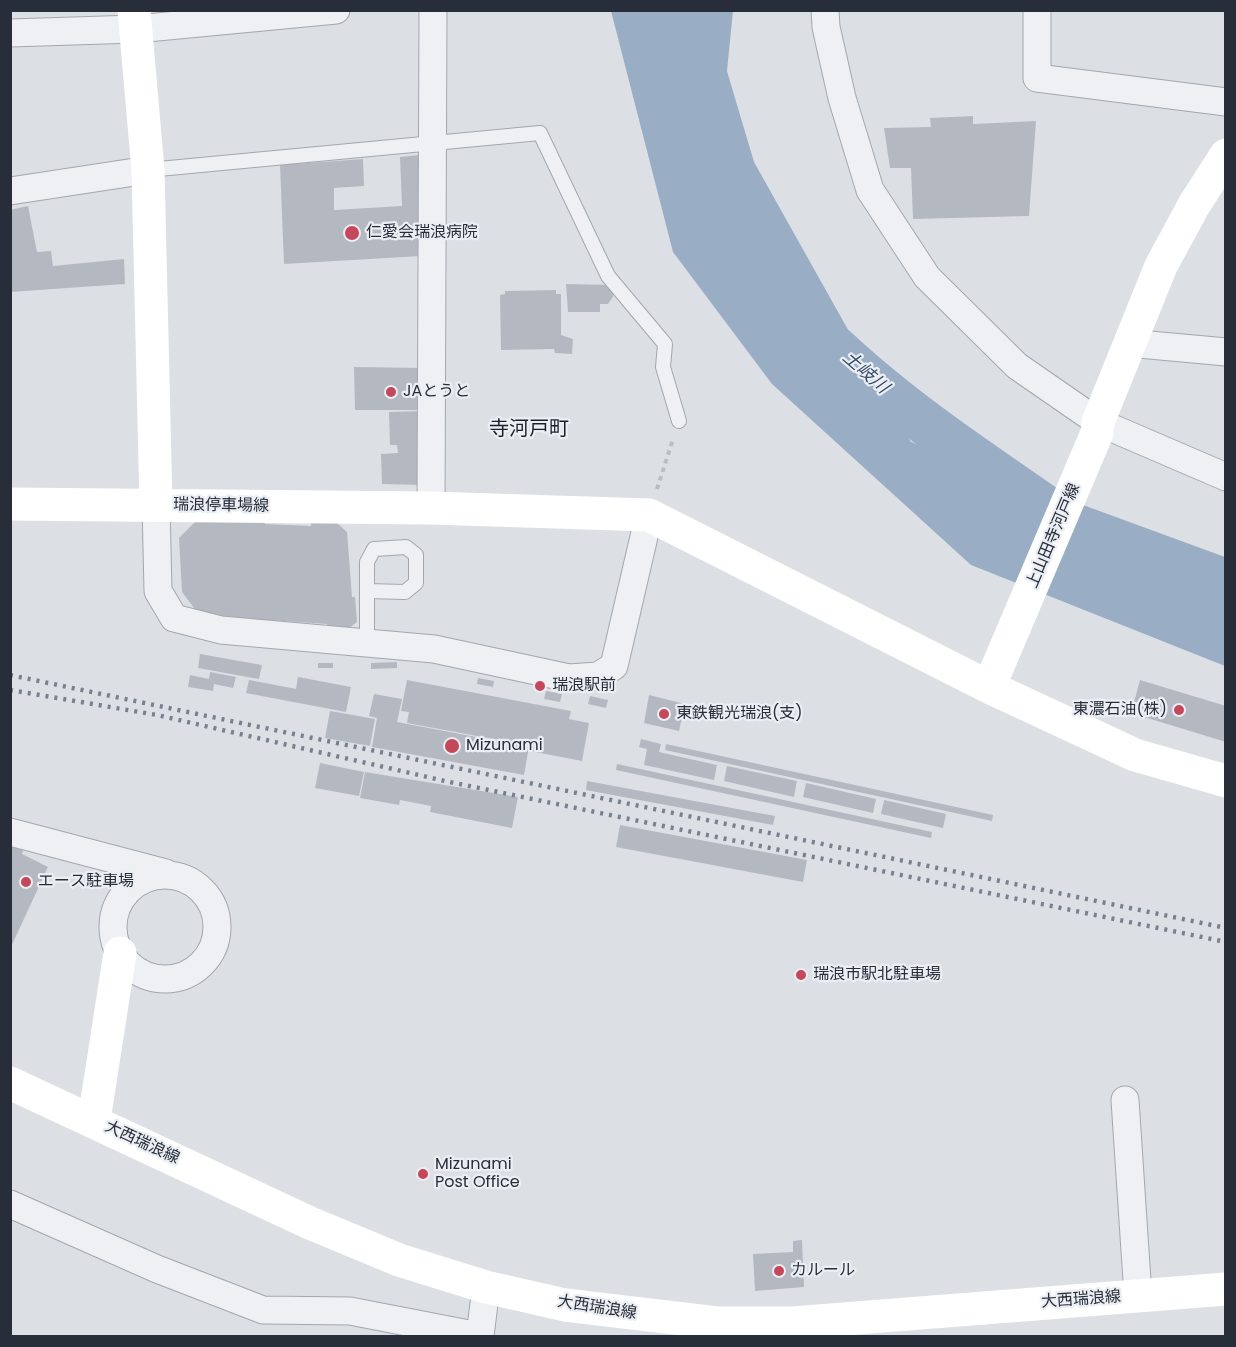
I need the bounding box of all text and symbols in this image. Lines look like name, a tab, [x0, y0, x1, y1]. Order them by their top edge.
place label: 仁愛会瑞浪病院	[366, 223, 478, 243]
marker: 仁愛会瑞浪病院	[343, 224, 361, 242]
water label: 土岐川	[838, 347, 892, 399]
place label: JAとうと	[403, 382, 470, 402]
marker: JAとうと	[384, 385, 398, 399]
district label: 寺河戸町	[489, 418, 569, 442]
street label: 上山田寺河戸線	[1023, 481, 1085, 591]
street label: 瑞浪停車場線	[173, 496, 269, 516]
place label: 瑞浪駅前	[552, 676, 616, 696]
marker: 瑞浪駅前	[533, 679, 547, 693]
place label: 東濃石油(株)	[1072, 700, 1167, 720]
marker: 東濃石油(株)	[1172, 703, 1186, 717]
place label: 東鉄観光瑞浪(支)	[676, 704, 803, 724]
marker: 東鉄観光瑞浪(支)	[657, 707, 671, 721]
place label: Mizunami	[466, 736, 543, 756]
marker: Mizunami	[443, 737, 461, 755]
place label: エース駐車場	[38, 872, 134, 892]
marker: エース駐車場	[19, 875, 33, 889]
place label: 瑞浪市駅北駐車場	[813, 965, 941, 985]
marker: 瑞浪市駅北駐車場	[794, 968, 808, 982]
street label: 大西瑞浪線	[102, 1117, 182, 1169]
place label: Mizunami Post Office	[435, 1155, 520, 1193]
marker: Mizunami Post Office	[416, 1167, 430, 1181]
place label: カルール	[791, 1261, 855, 1281]
marker: カルール	[772, 1264, 786, 1278]
street label: 大西瑞浪線	[1040, 1288, 1122, 1312]
street label: 大西瑞浪線	[556, 1292, 638, 1324]

